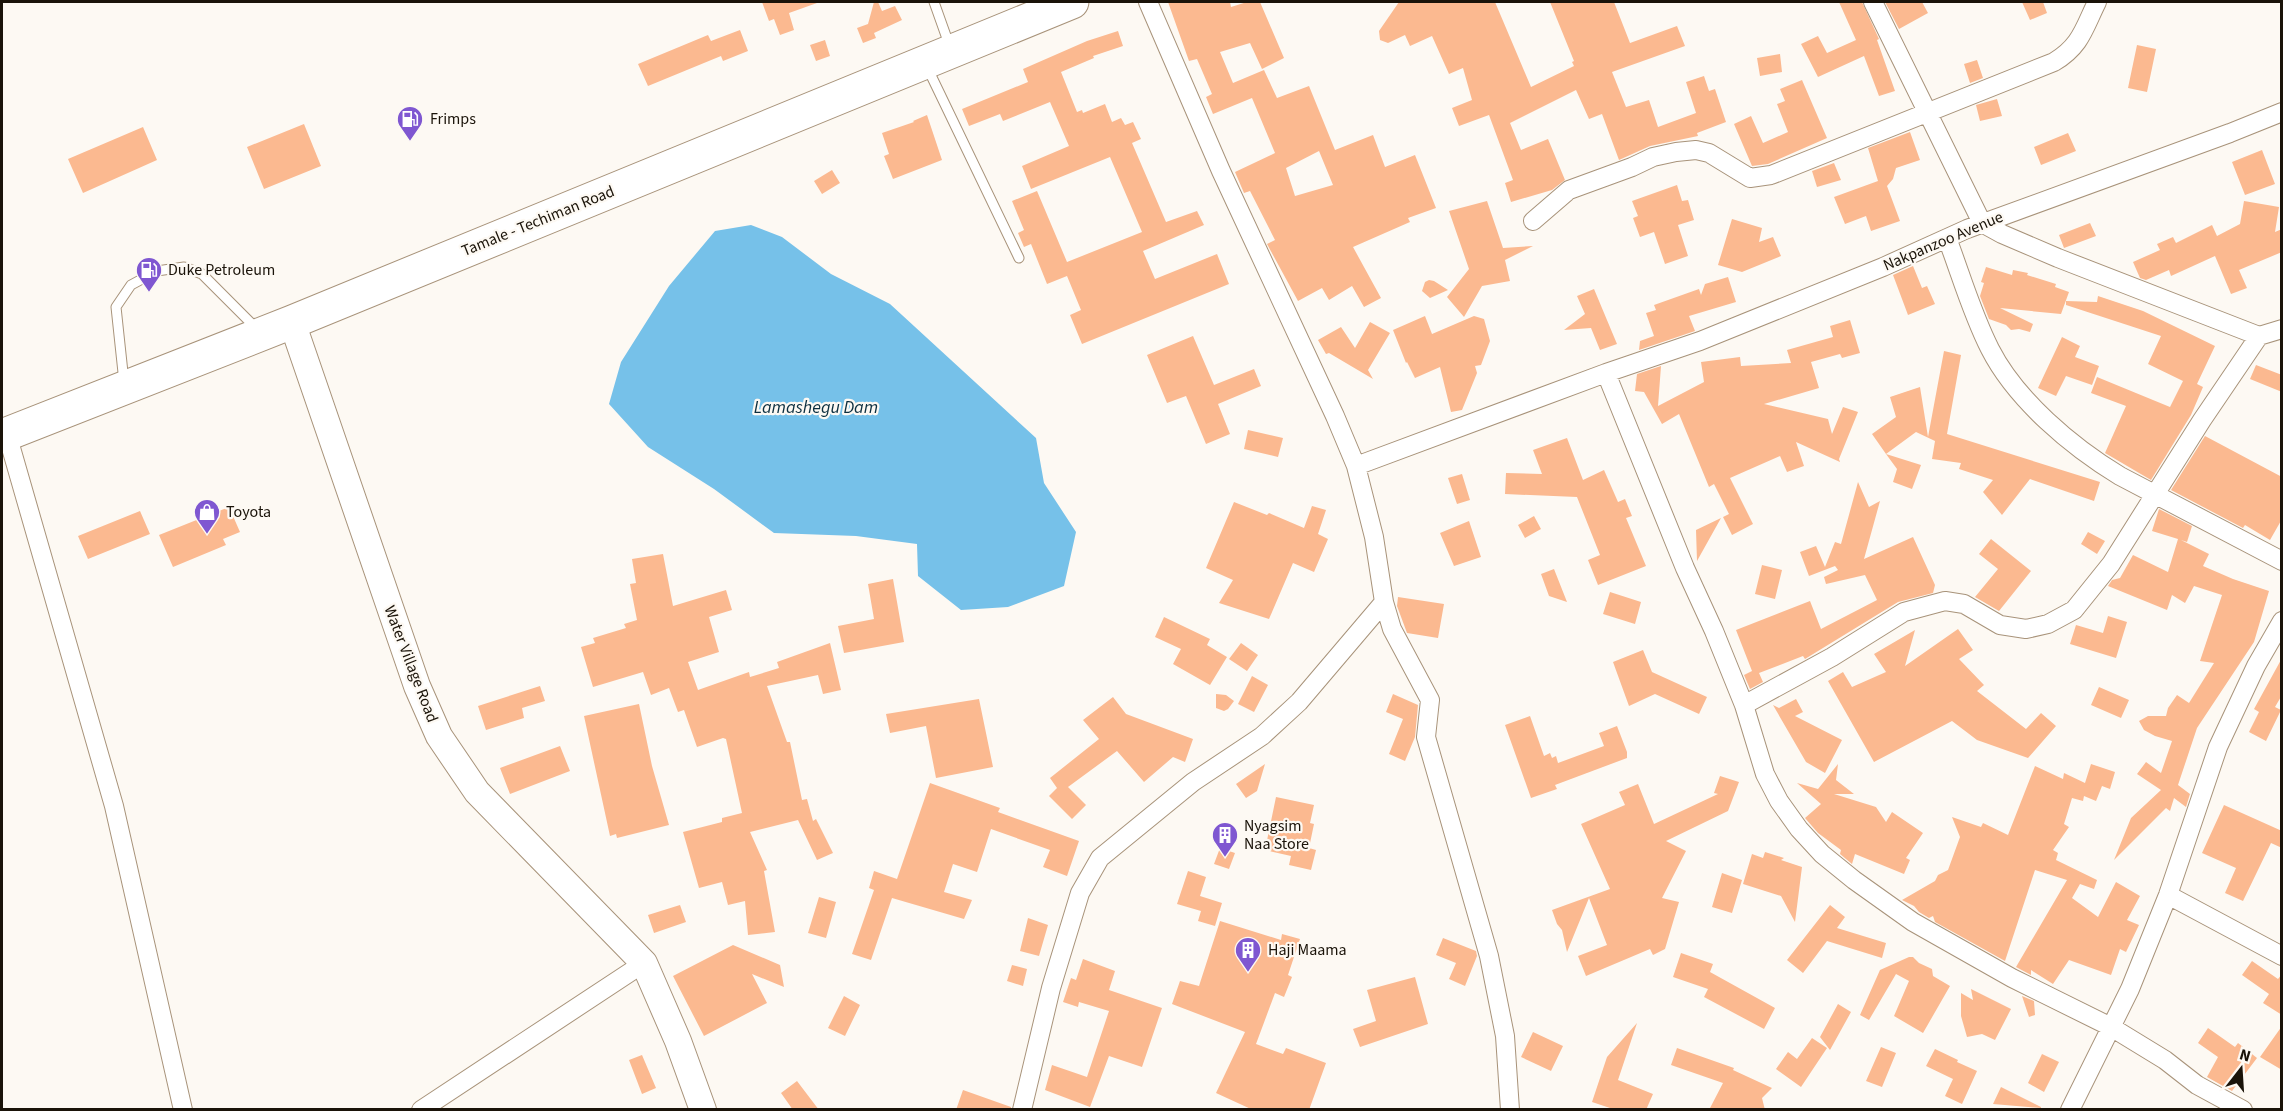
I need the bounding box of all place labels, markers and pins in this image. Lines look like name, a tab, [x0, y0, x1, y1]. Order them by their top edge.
fuel station icon: Frimps	[395, 104, 425, 142]
place label: Frimps	[430, 108, 476, 130]
fuel station icon: Duke Petroleum	[134, 255, 164, 293]
place label: Duke Petroleum	[168, 259, 275, 281]
shop icon: Toyota	[192, 497, 222, 535]
place label: Toyota	[226, 501, 271, 523]
place label: Nyagsim Naa Store	[1244, 815, 1309, 855]
building icon: Nyagsim Naa Store	[1210, 820, 1240, 858]
building icon: Haji Maama	[1233, 935, 1263, 973]
place label: Haji Maama	[1268, 939, 1347, 961]

